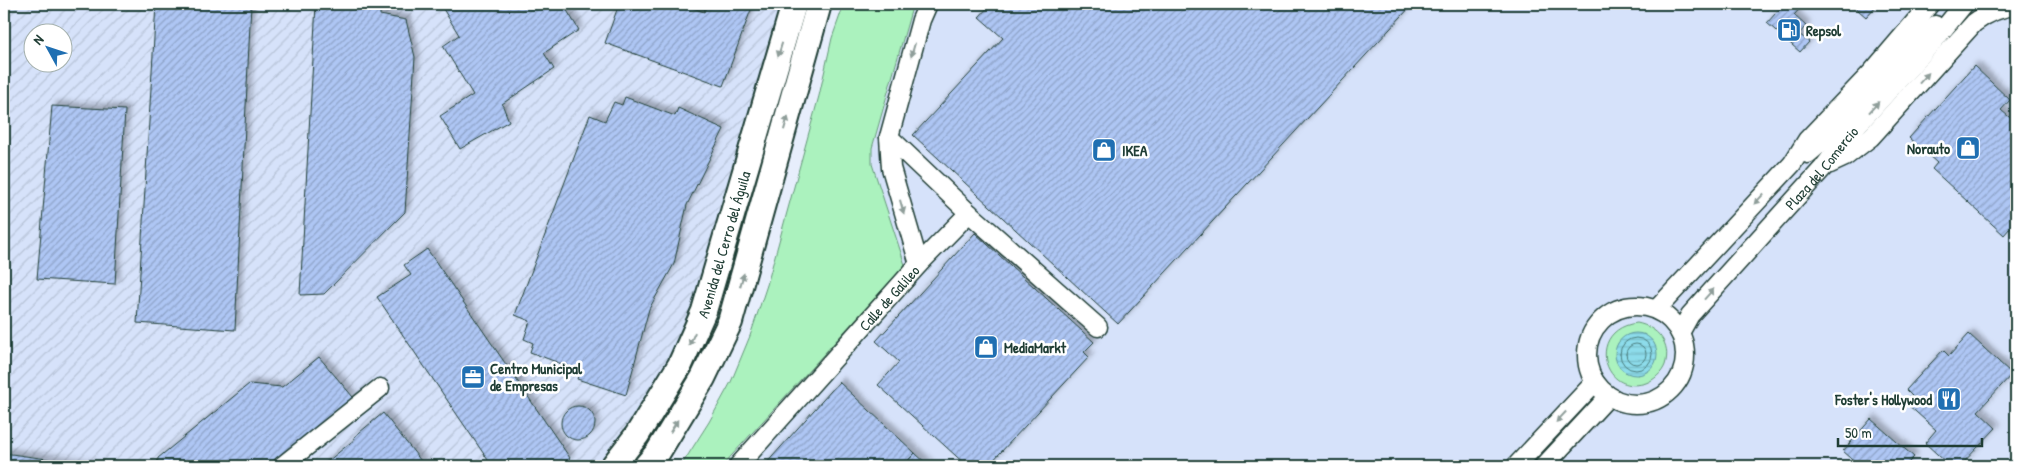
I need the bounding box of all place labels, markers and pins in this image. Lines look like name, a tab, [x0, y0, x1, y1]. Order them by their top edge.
fuel station icon: Repsol	[1776, 17, 1802, 43]
place label: Repsol	[1806, 20, 1842, 42]
shop icon: Norauto	[1955, 135, 1981, 161]
shop icon: IKEA	[1091, 137, 1117, 163]
place label: Norauto	[1907, 138, 1950, 159]
place label: IKEA	[1122, 140, 1148, 161]
shop icon: MediaMarkt	[973, 334, 999, 360]
place label: MediaMarkt	[1004, 337, 1067, 358]
place label: Centro Municipal de Empresas	[490, 358, 583, 397]
office icon: Centro Municipal de Empresas	[460, 364, 486, 390]
restaurant icon: Foster's Hollywood	[1936, 386, 1962, 412]
place label: Foster's Hollywood	[1834, 389, 1932, 411]

